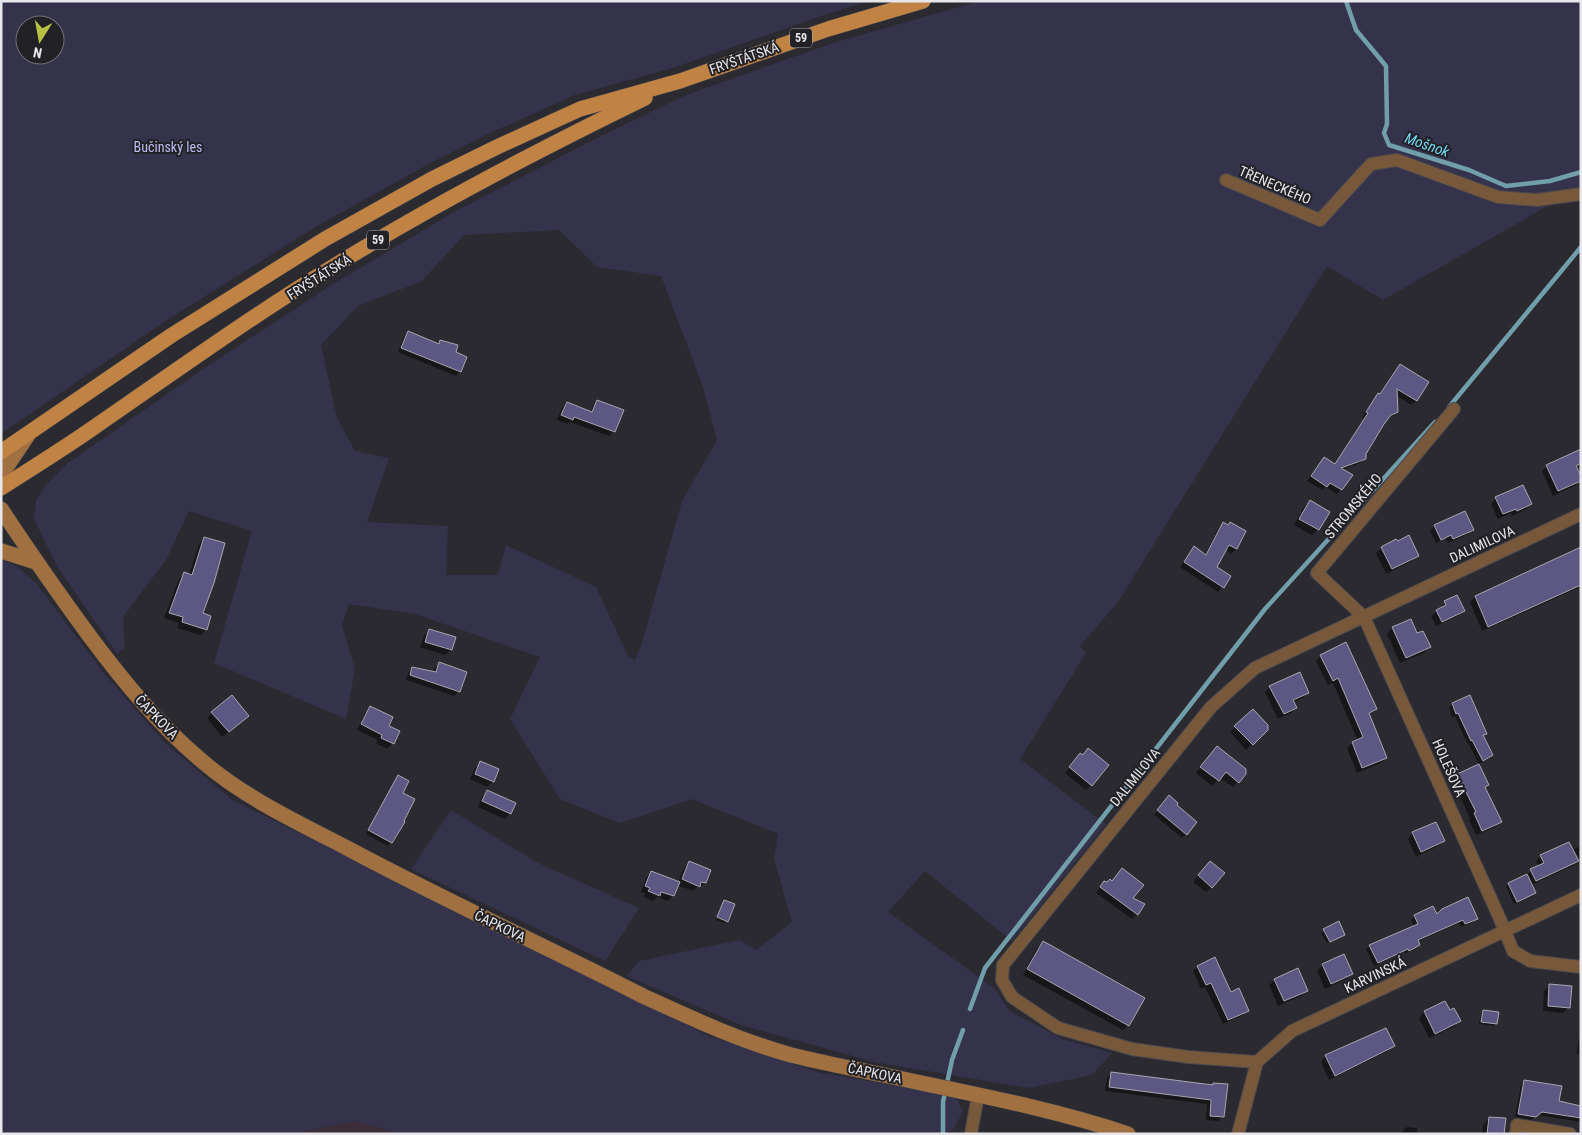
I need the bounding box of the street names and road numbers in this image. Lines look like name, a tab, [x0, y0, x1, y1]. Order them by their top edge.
road number: 59	[790, 28, 812, 48]
street label: FRYŠTÁTSKÁ	[707, 38, 781, 77]
street label: TŘENECKÉHO	[1236, 162, 1314, 207]
road number: 59	[367, 230, 389, 250]
street label: FRYŠTÁTSKÁ	[284, 250, 354, 303]
street label: STROMSKÉHO	[1320, 470, 1385, 542]
street label: DALIMILOVA	[1447, 522, 1517, 566]
street label: ČAPKOVA	[132, 691, 183, 742]
street label: HOLEŠOVA	[1429, 736, 1470, 799]
street label: DALIMILOVA	[1107, 745, 1163, 809]
street label: ČAPKOVA	[472, 906, 529, 945]
street label: KARVINSKÁ	[1341, 953, 1408, 996]
street label: ČAPKOVA	[846, 1058, 904, 1087]

